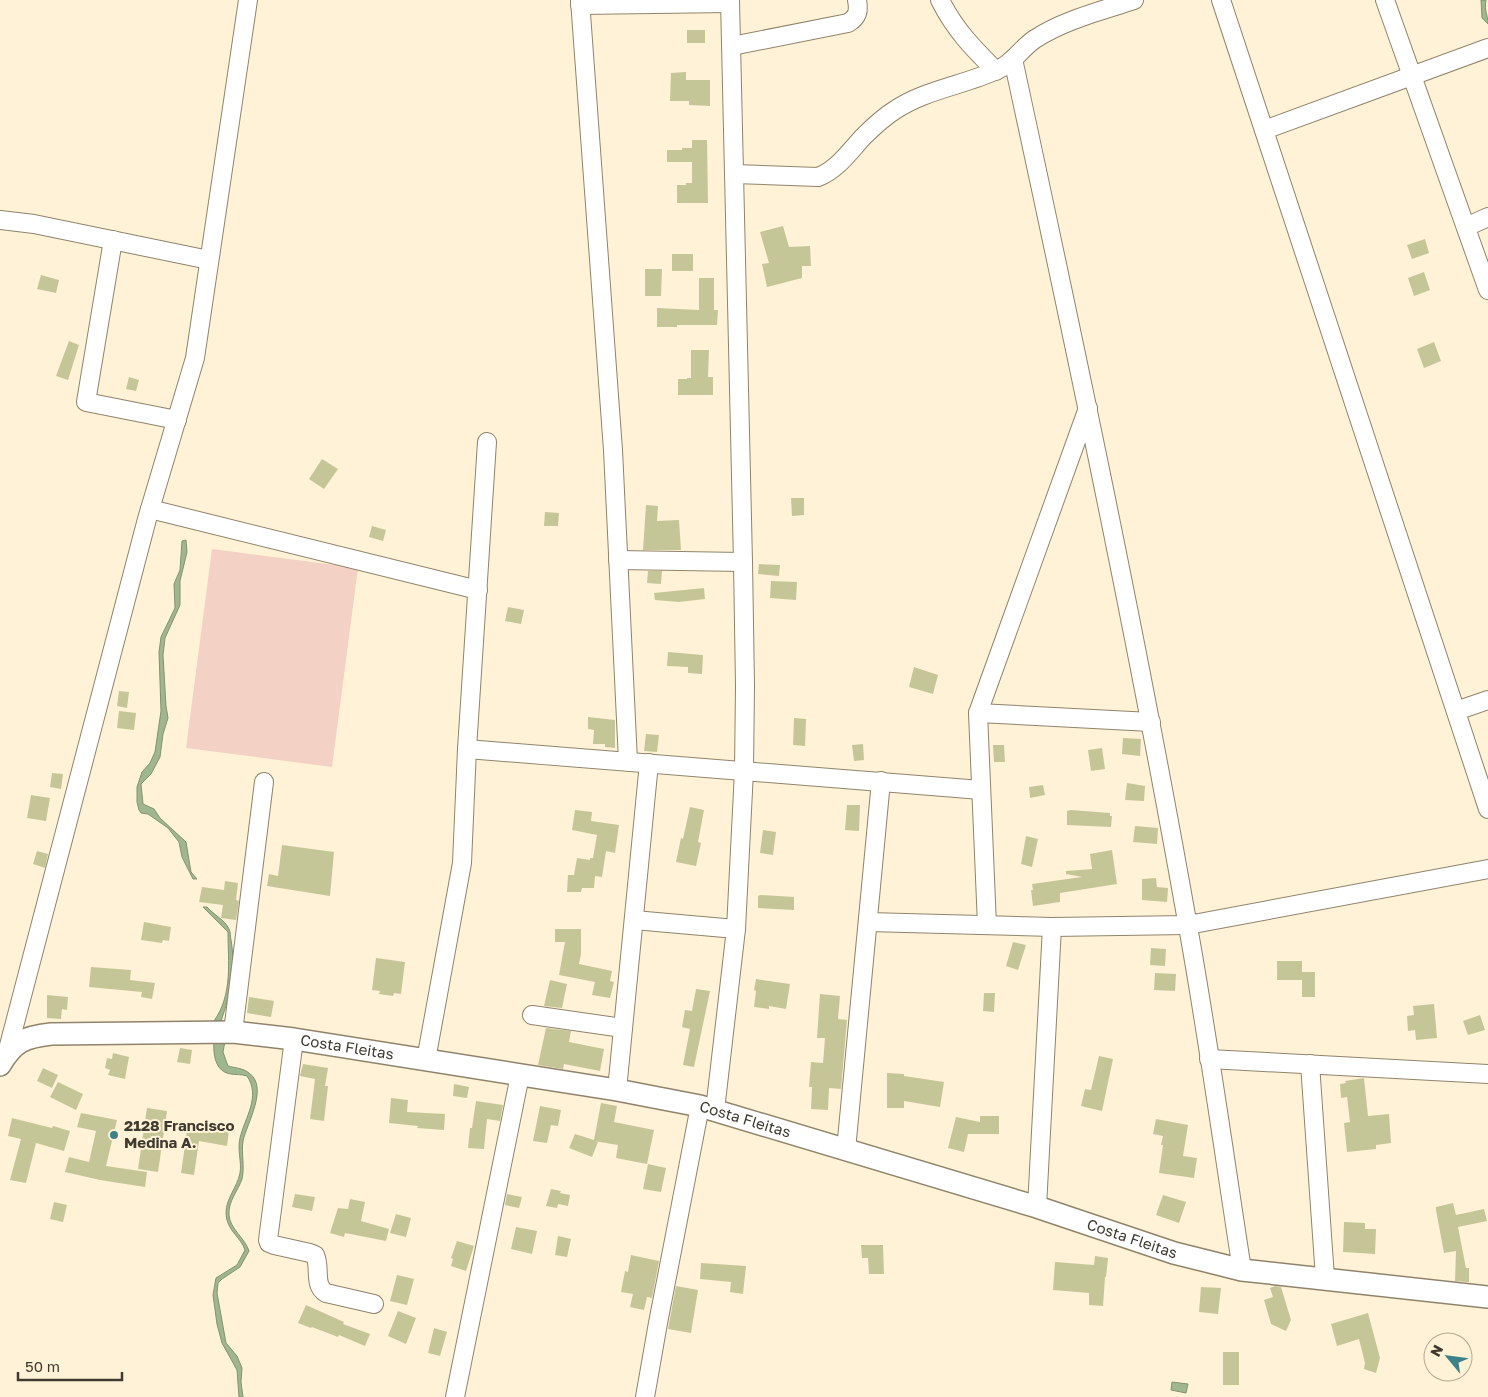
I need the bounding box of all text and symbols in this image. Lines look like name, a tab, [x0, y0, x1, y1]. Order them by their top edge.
street label: Costa Fleitas	[299, 1030, 395, 1063]
street label: Costa Fleitas	[698, 1096, 793, 1141]
place label: 2128 Francisco Medina A.	[124, 1116, 234, 1151]
marker: 2128 Francisco Medina A.	[108, 1129, 120, 1141]
street label: Costa Fleitas	[1085, 1214, 1180, 1262]
north arrow	[1423, 1332, 1473, 1382]
text: N	[1426, 1342, 1446, 1359]
scale bar	[18, 1350, 121, 1382]
text: 50 m	[25, 1357, 60, 1375]

